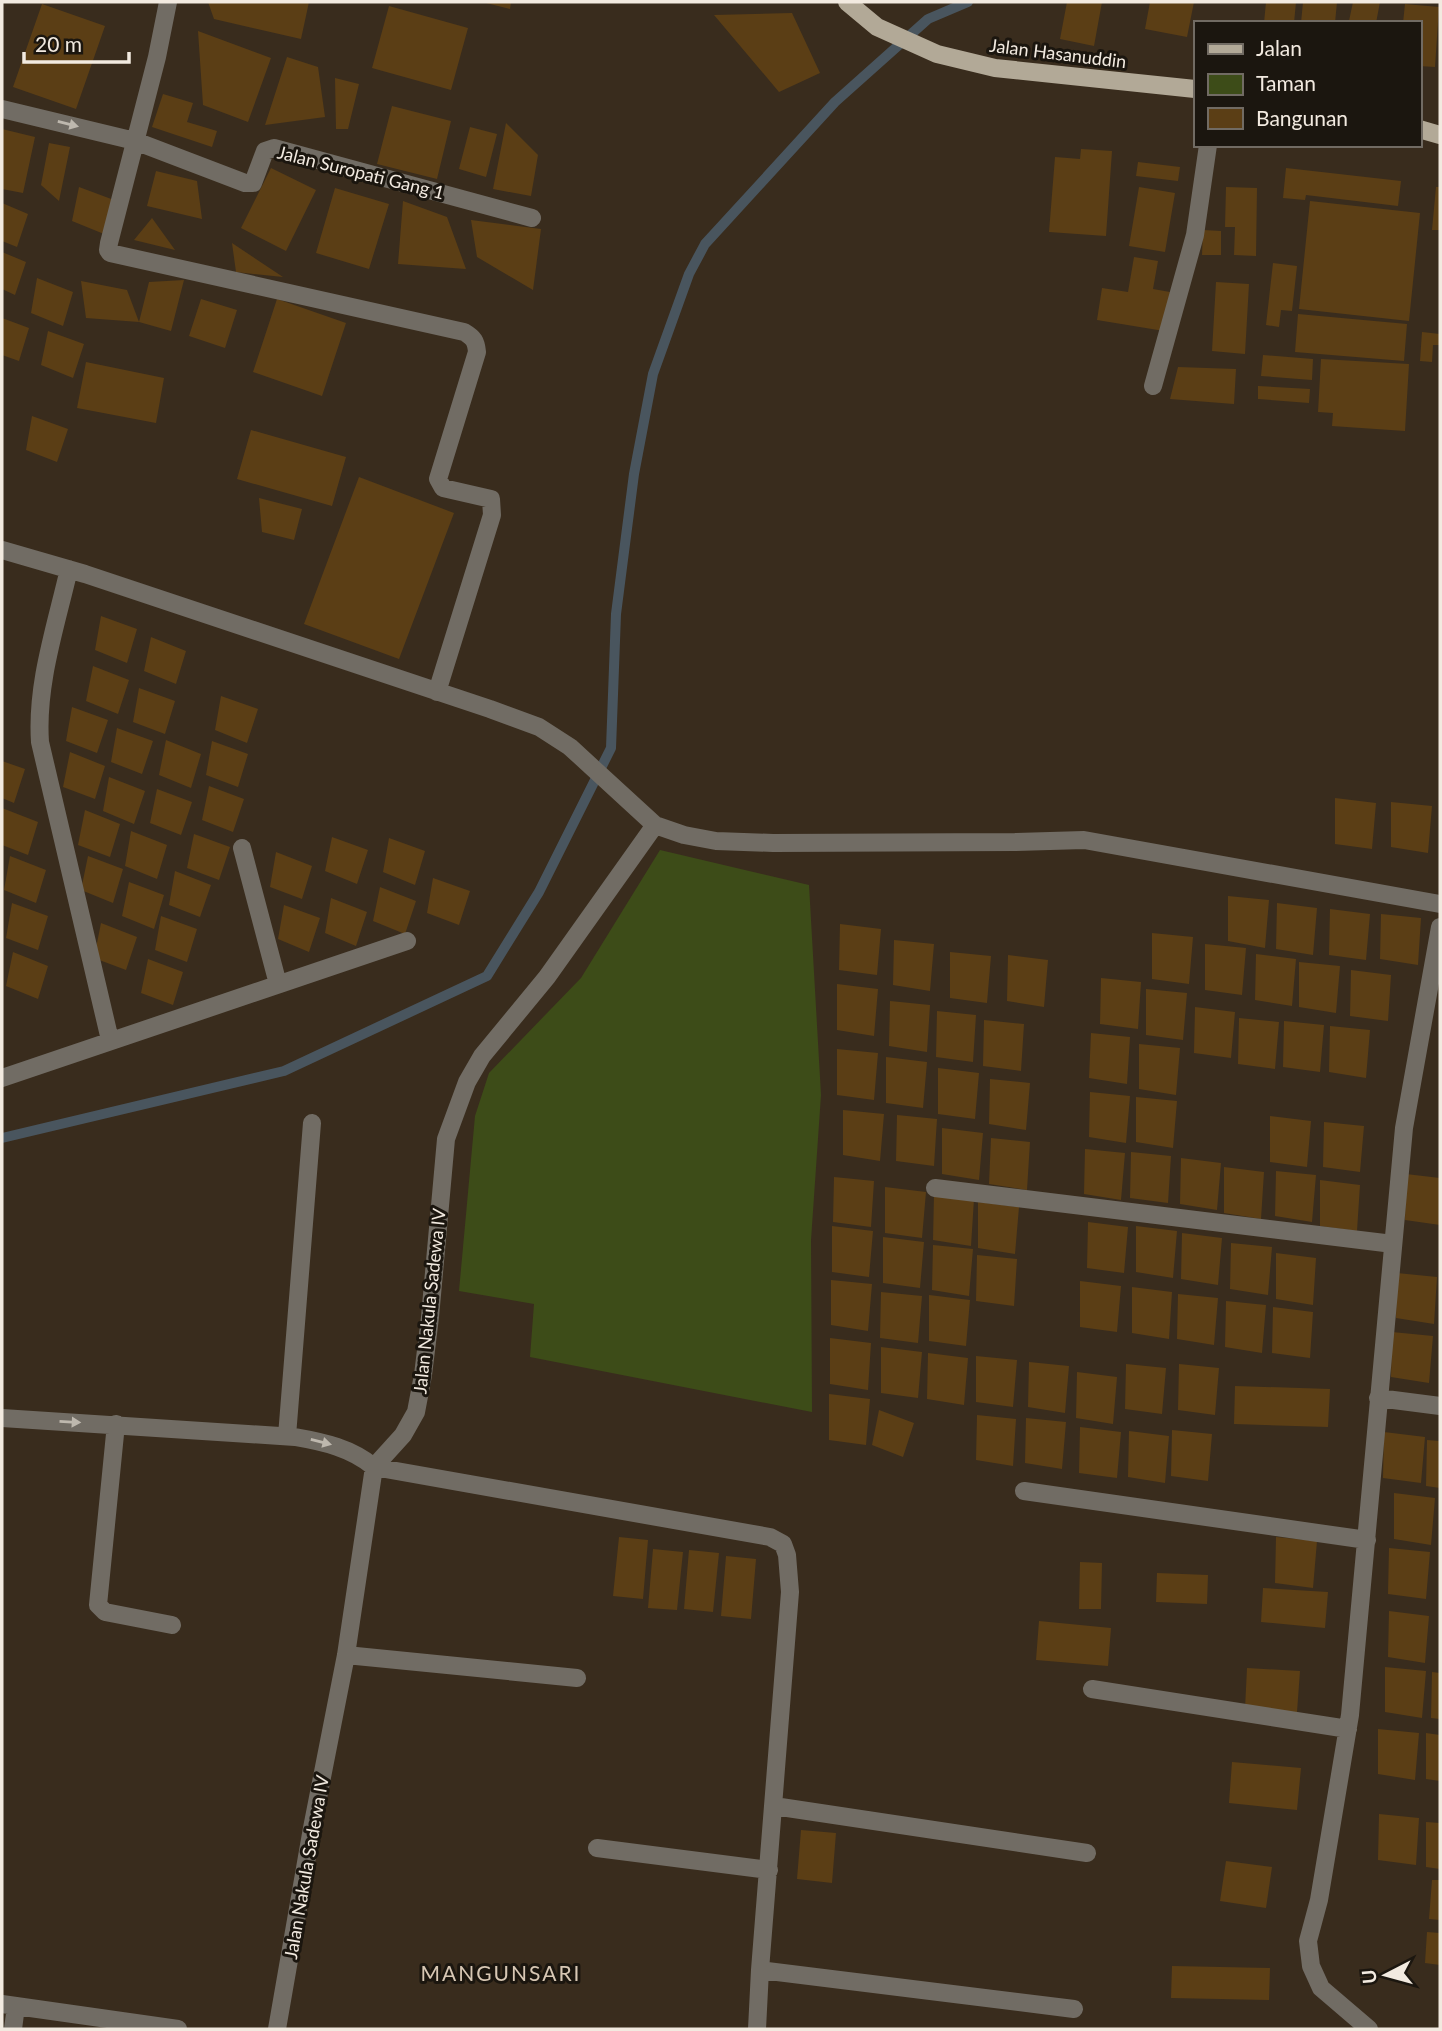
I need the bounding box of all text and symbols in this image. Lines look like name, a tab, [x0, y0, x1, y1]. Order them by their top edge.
scale bar	[24, 21, 130, 65]
legend	[1194, 21, 1421, 147]
text: 20 m	[35, 31, 82, 56]
street label: Jalan Hasanuddin	[988, 34, 1128, 72]
text: Jalan	[1256, 35, 1302, 60]
text: Taman	[1256, 70, 1316, 95]
text: Bangunan	[1256, 105, 1348, 130]
one-way arrow	[57, 119, 79, 130]
street label: Jalan Suropati Gang 1	[275, 141, 447, 203]
street label: Jalan Nakula Sadewa IV	[408, 1206, 450, 1395]
one-way arrow	[59, 1416, 81, 1427]
one-way arrow	[310, 1437, 332, 1448]
street label: Jalan Nakula Sadewa IV	[279, 1773, 333, 1961]
north arrow	[1351, 1940, 1421, 2010]
district label: MANGUNSARI	[421, 1960, 581, 1985]
text: U	[1356, 1969, 1381, 1985]

